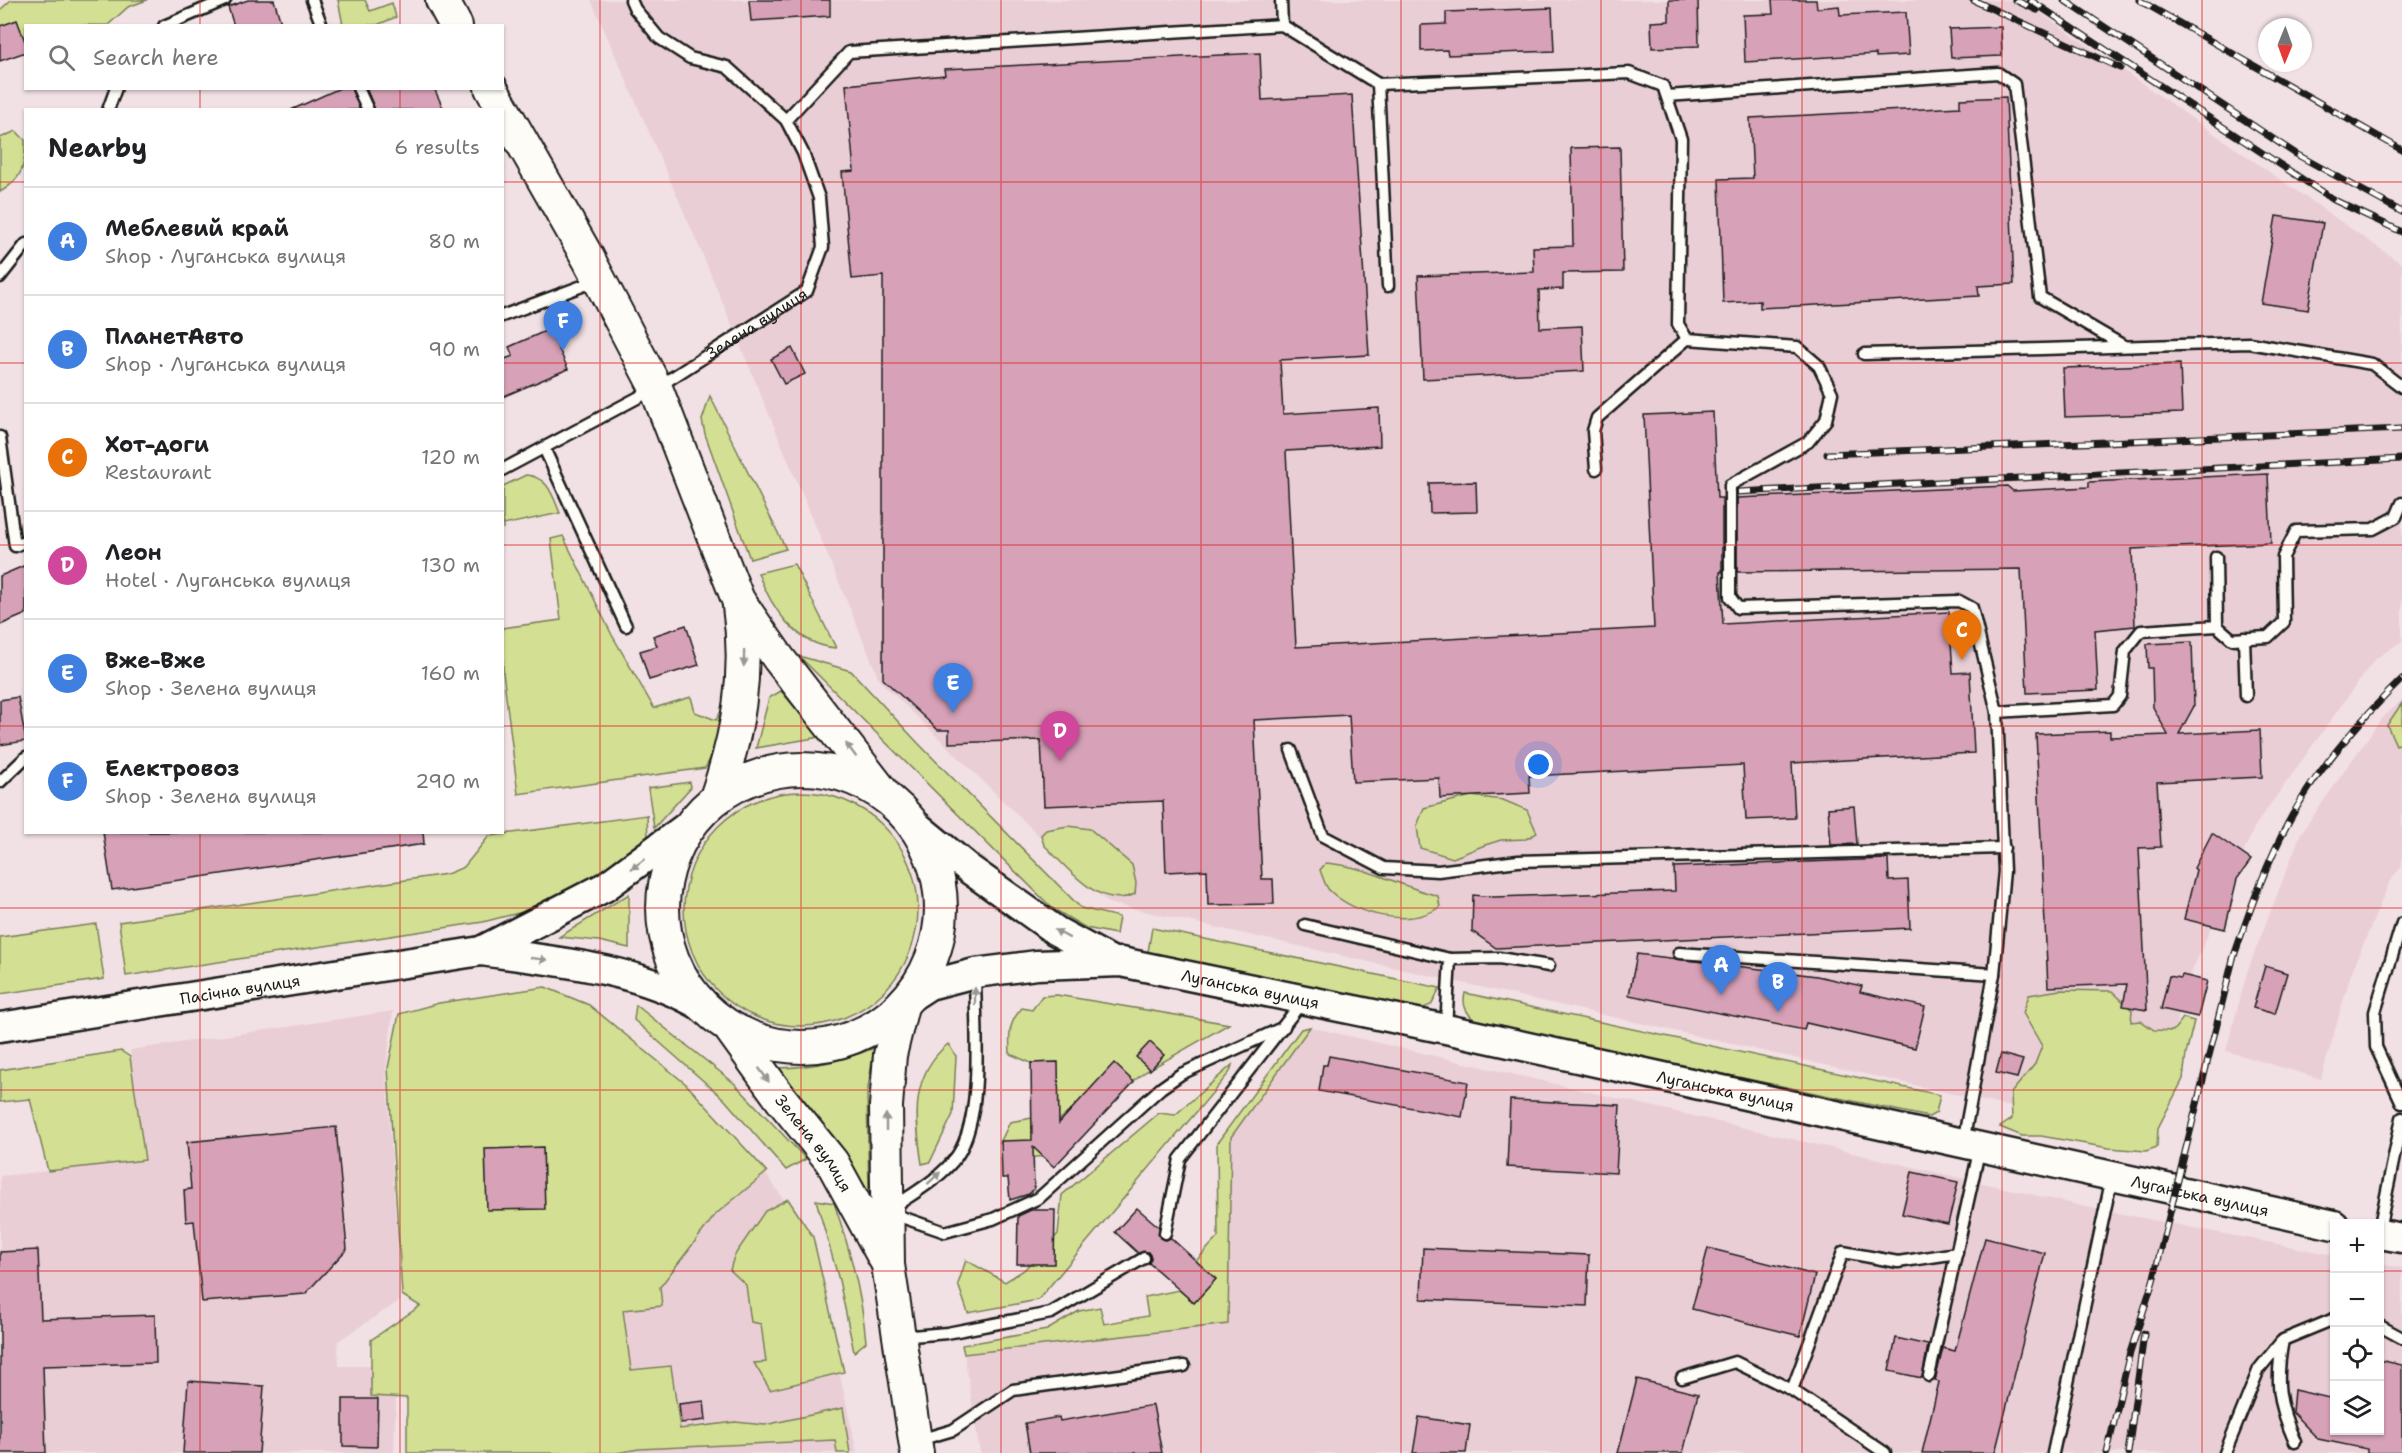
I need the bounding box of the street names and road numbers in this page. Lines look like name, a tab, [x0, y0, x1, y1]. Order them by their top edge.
street label: Зелена вулиця	[702, 283, 811, 364]
street label: Луганська вулиця	[1179, 964, 1321, 1013]
street label: Пасічна вулиця	[178, 969, 302, 1009]
street label: Луганська вулиця	[1655, 1065, 1796, 1116]
street label: Зелена вулиця	[771, 1090, 857, 1196]
street label: Луганська вулиця	[2129, 1170, 2271, 1221]

